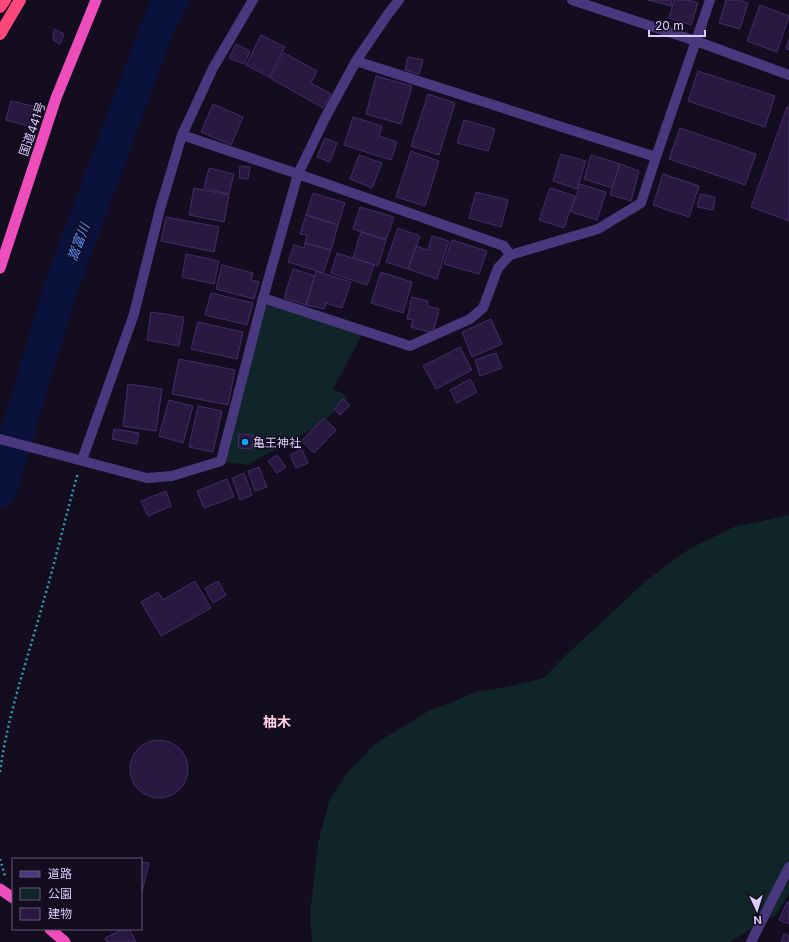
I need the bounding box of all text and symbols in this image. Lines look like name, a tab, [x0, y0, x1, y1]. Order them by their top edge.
scale bar	[649, 12, 705, 38]
text: 20 m	[655, 18, 684, 33]
street label: 国道441号	[16, 100, 48, 158]
water label: 嵩富川	[64, 219, 93, 263]
place label: 亀王神社	[253, 435, 301, 450]
marker: 亀王神社	[240, 437, 250, 447]
district label: 柚木	[263, 713, 291, 730]
legend	[12, 858, 142, 930]
text: 道路	[48, 866, 72, 881]
text: 公園	[48, 886, 72, 901]
north arrow	[737, 890, 777, 930]
text: 建物	[48, 906, 72, 921]
text: N	[753, 913, 762, 927]

